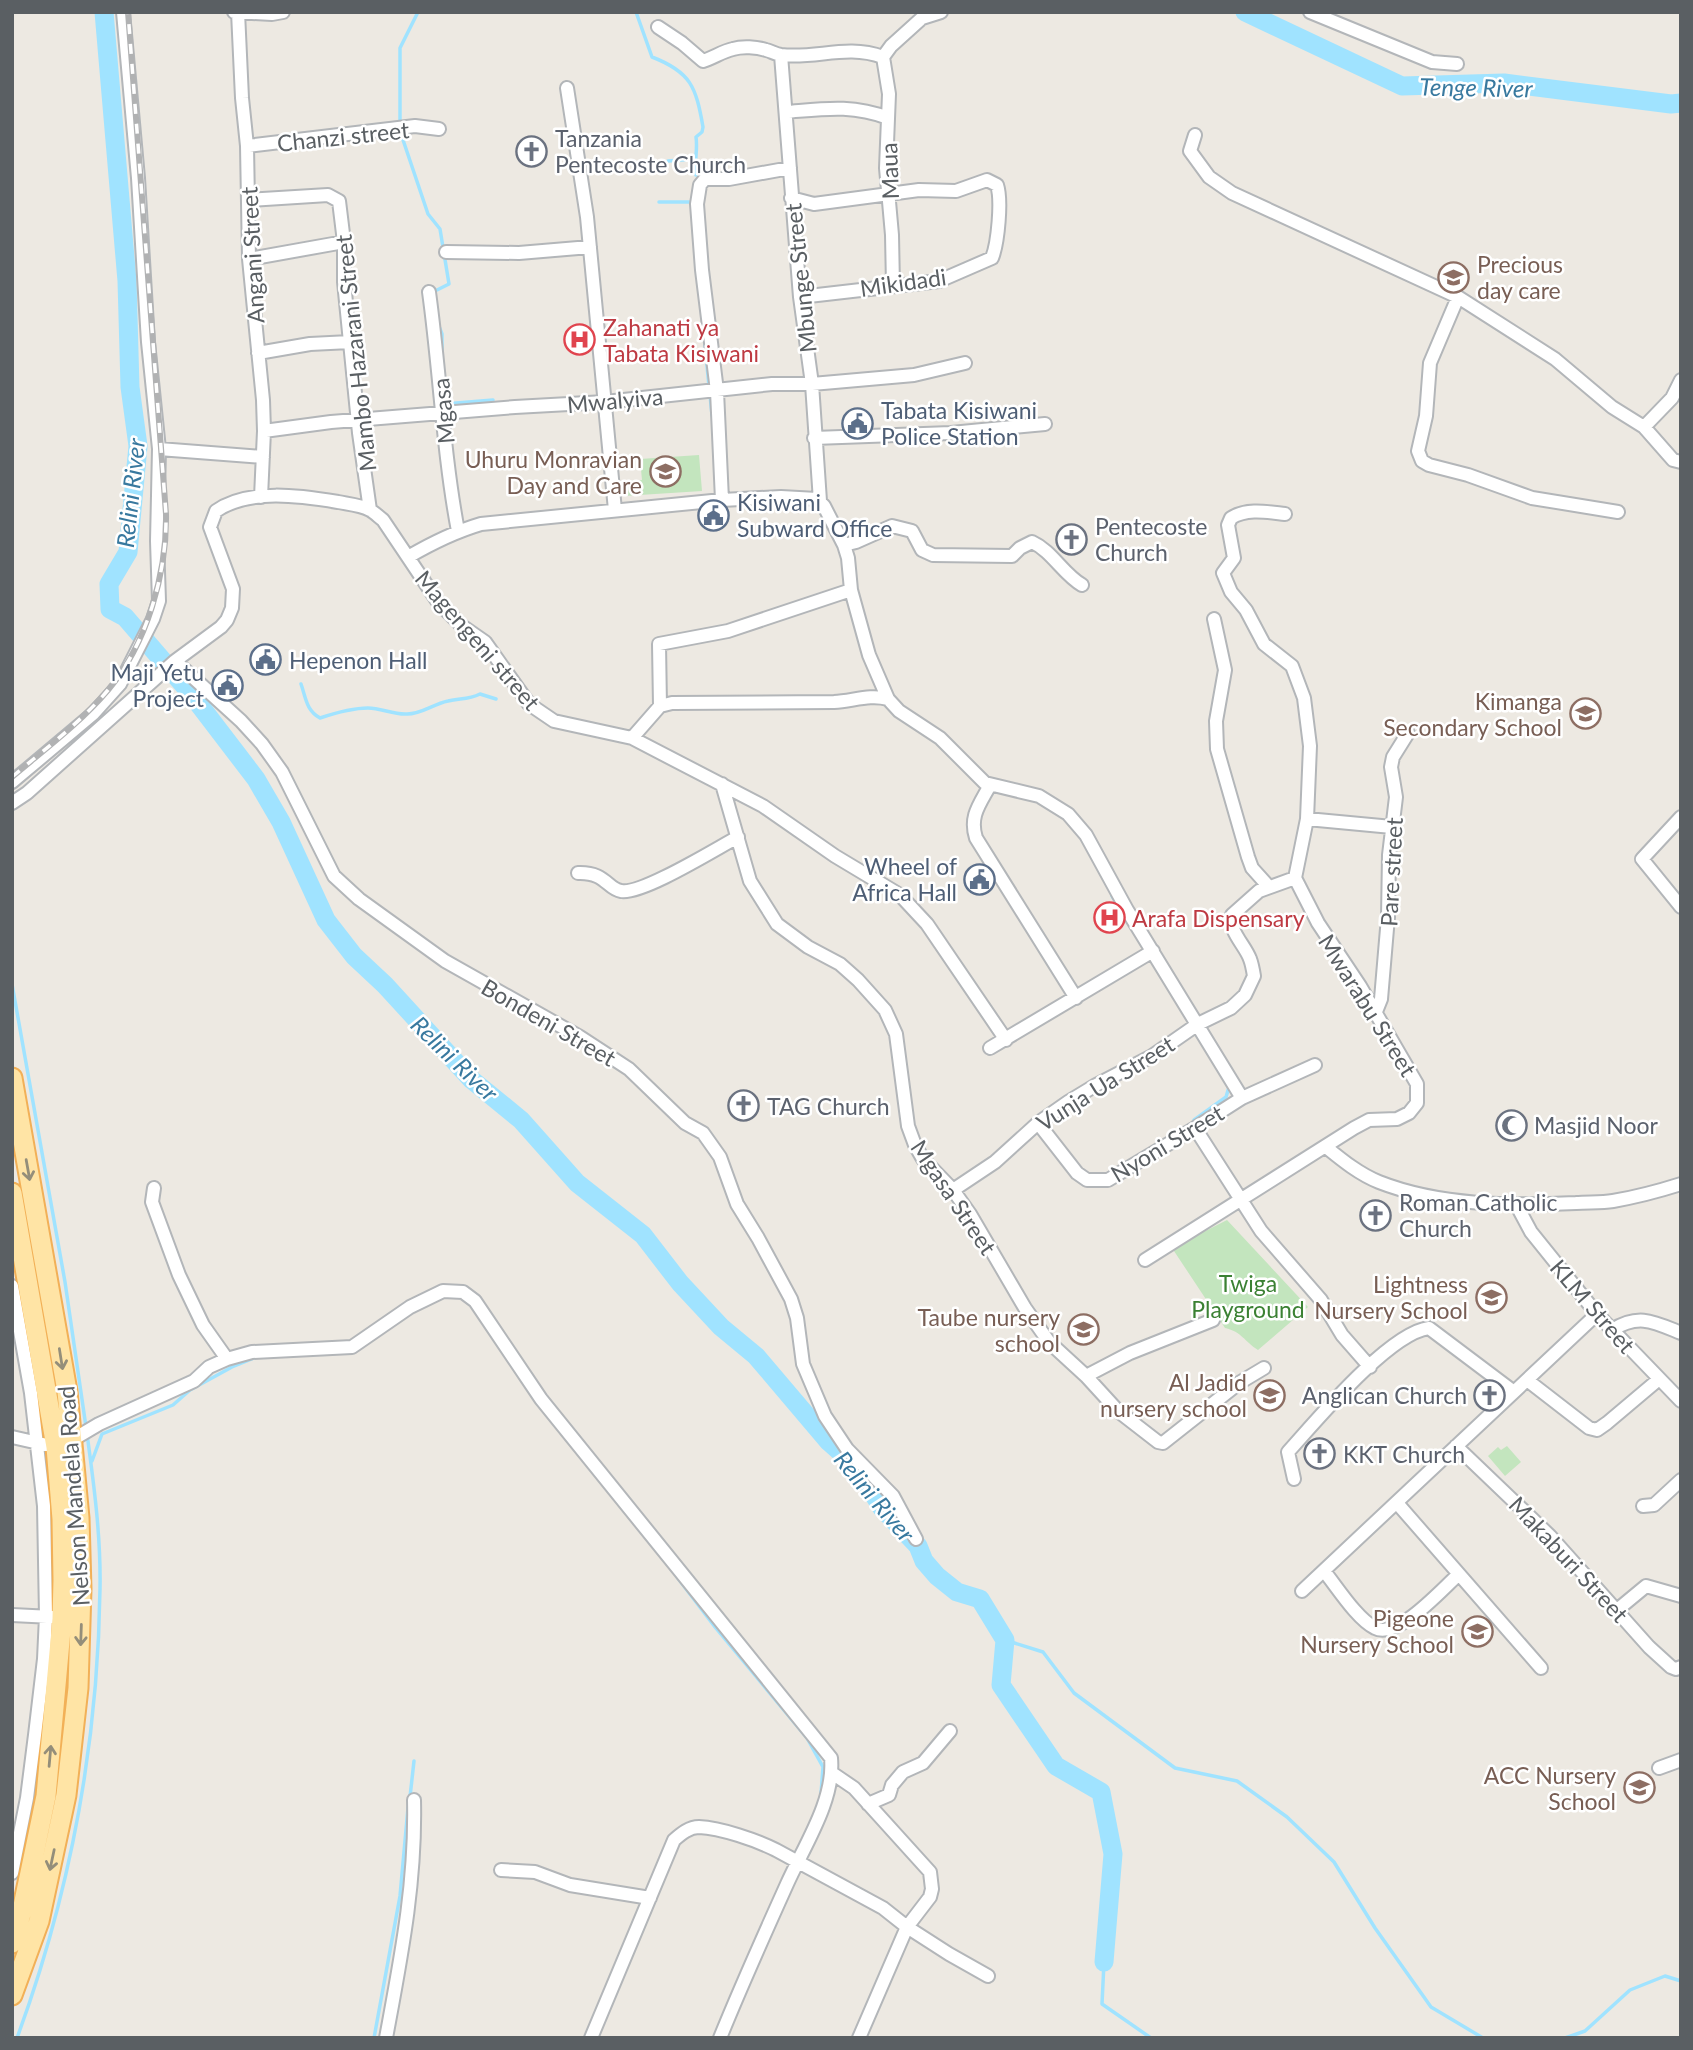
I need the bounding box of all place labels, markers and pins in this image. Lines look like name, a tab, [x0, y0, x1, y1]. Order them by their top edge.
place label: Tanzania Pentecoste Church	[555, 124, 746, 178]
church icon: Tanzania Pentecoste Church	[515, 134, 549, 168]
place label: Precious day care	[1477, 250, 1563, 304]
school or university icon: Precious day care	[1437, 260, 1471, 294]
place label: Zahanati ya Tabata Kisiwani	[603, 313, 759, 367]
hospital icon: Zahanati ya Tabata Kisiwani	[563, 323, 597, 357]
place label: Tabata Kisiwani Police Station	[881, 396, 1037, 450]
public building icon: Tabata Kisiwani Police Station	[841, 406, 875, 440]
place label: Uhuru Monravian Day and Care	[465, 445, 642, 499]
school or university icon: Uhuru Monravian Day and Care	[648, 455, 682, 489]
place label: Kisiwani Subward Office	[737, 488, 893, 542]
public building icon: Kisiwani Subward Office	[697, 498, 731, 532]
place label: Pentecoste Church	[1095, 512, 1207, 566]
church icon: Pentecoste Church	[1055, 522, 1089, 556]
public building icon: Hepenon Hall	[249, 643, 283, 677]
place label: Hepenon Hall	[289, 646, 427, 674]
place label: Maji Yetu Project	[111, 658, 205, 712]
public building icon: Maji Yetu Project	[210, 668, 244, 702]
place label: Kimanga Secondary School	[1383, 687, 1562, 741]
school or university icon: Kimanga Secondary School	[1568, 697, 1602, 731]
place label: Wheel of Africa Hall	[852, 852, 957, 906]
public building icon: Wheel of Africa Hall	[963, 862, 997, 896]
hospital icon: Arafa Dispensary	[1092, 901, 1126, 935]
place label: Arafa Dispensary	[1132, 904, 1305, 932]
church icon: TAG Church	[727, 1089, 761, 1123]
place label: TAG Church	[767, 1092, 890, 1120]
mosque icon: Masjid Noor	[1494, 1108, 1528, 1142]
place label: Masjid Noor	[1534, 1111, 1658, 1139]
place label: Roman Catholic Church	[1399, 1188, 1557, 1242]
church icon: Roman Catholic Church	[1359, 1198, 1393, 1232]
place label: Lightness Nursery School	[1314, 1270, 1468, 1324]
school or university icon: Lightness Nursery School	[1474, 1280, 1508, 1314]
place label: Taube nursery school	[918, 1303, 1060, 1357]
school or university icon: Taube nursery school	[1066, 1313, 1100, 1347]
place label: Al Jadid nursery school	[1100, 1368, 1247, 1422]
school or university icon: Al Jadid nursery school	[1253, 1378, 1287, 1412]
church icon: Anglican Church	[1473, 1378, 1507, 1412]
place label: Anglican Church	[1302, 1381, 1467, 1409]
church icon: KKT Church	[1303, 1437, 1337, 1471]
place label: KKT Church	[1343, 1440, 1465, 1468]
place label: Pigeone Nursery School	[1300, 1604, 1454, 1658]
school or university icon: Pigeone Nursery School	[1460, 1614, 1494, 1648]
place label: ACC Nursery School	[1484, 1761, 1616, 1815]
school or university icon: ACC Nursery School	[1622, 1771, 1656, 1805]

